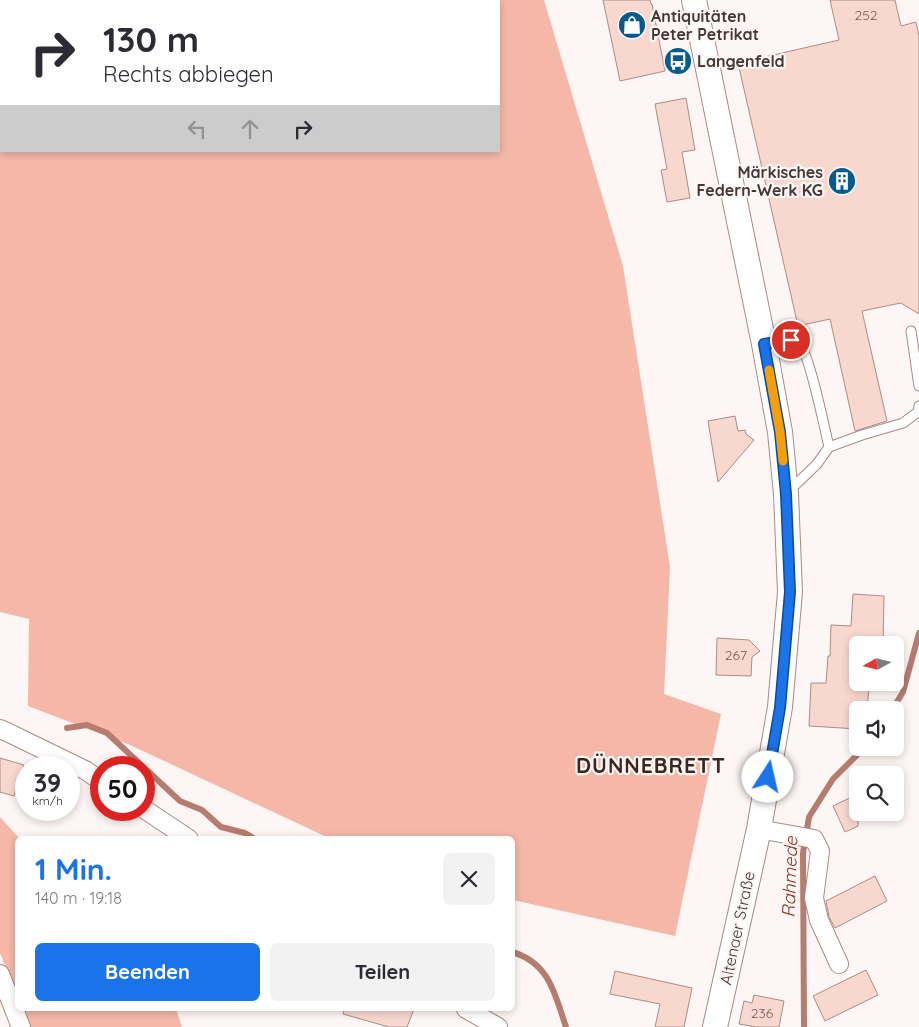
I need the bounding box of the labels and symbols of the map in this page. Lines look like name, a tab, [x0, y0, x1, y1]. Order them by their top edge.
place label: Antiquitäten Peter Petrikat	[651, 6, 759, 44]
house number: 252	[854, 6, 878, 24]
shop icon: Antiquitäten Peter Petrikat	[617, 10, 647, 40]
bus stop icon: Langenfeld	[663, 46, 693, 76]
place label: Langenfeld	[697, 51, 785, 71]
place label: Märkisches Federn-Werk KG	[697, 162, 823, 200]
building icon: Märkisches Federn-Werk KG	[827, 166, 857, 196]
pin	[770, 319, 812, 361]
north arrow	[849, 636, 904, 691]
house number: 267	[725, 646, 747, 664]
position arrow	[741, 750, 793, 802]
district label: DÜNNEBRETT	[576, 752, 726, 778]
speed limit sign: 50	[90, 756, 155, 821]
water label: Rahmede	[777, 835, 802, 918]
street label: Altenaer Straße	[715, 869, 759, 987]
house number: 236	[751, 1004, 774, 1022]

